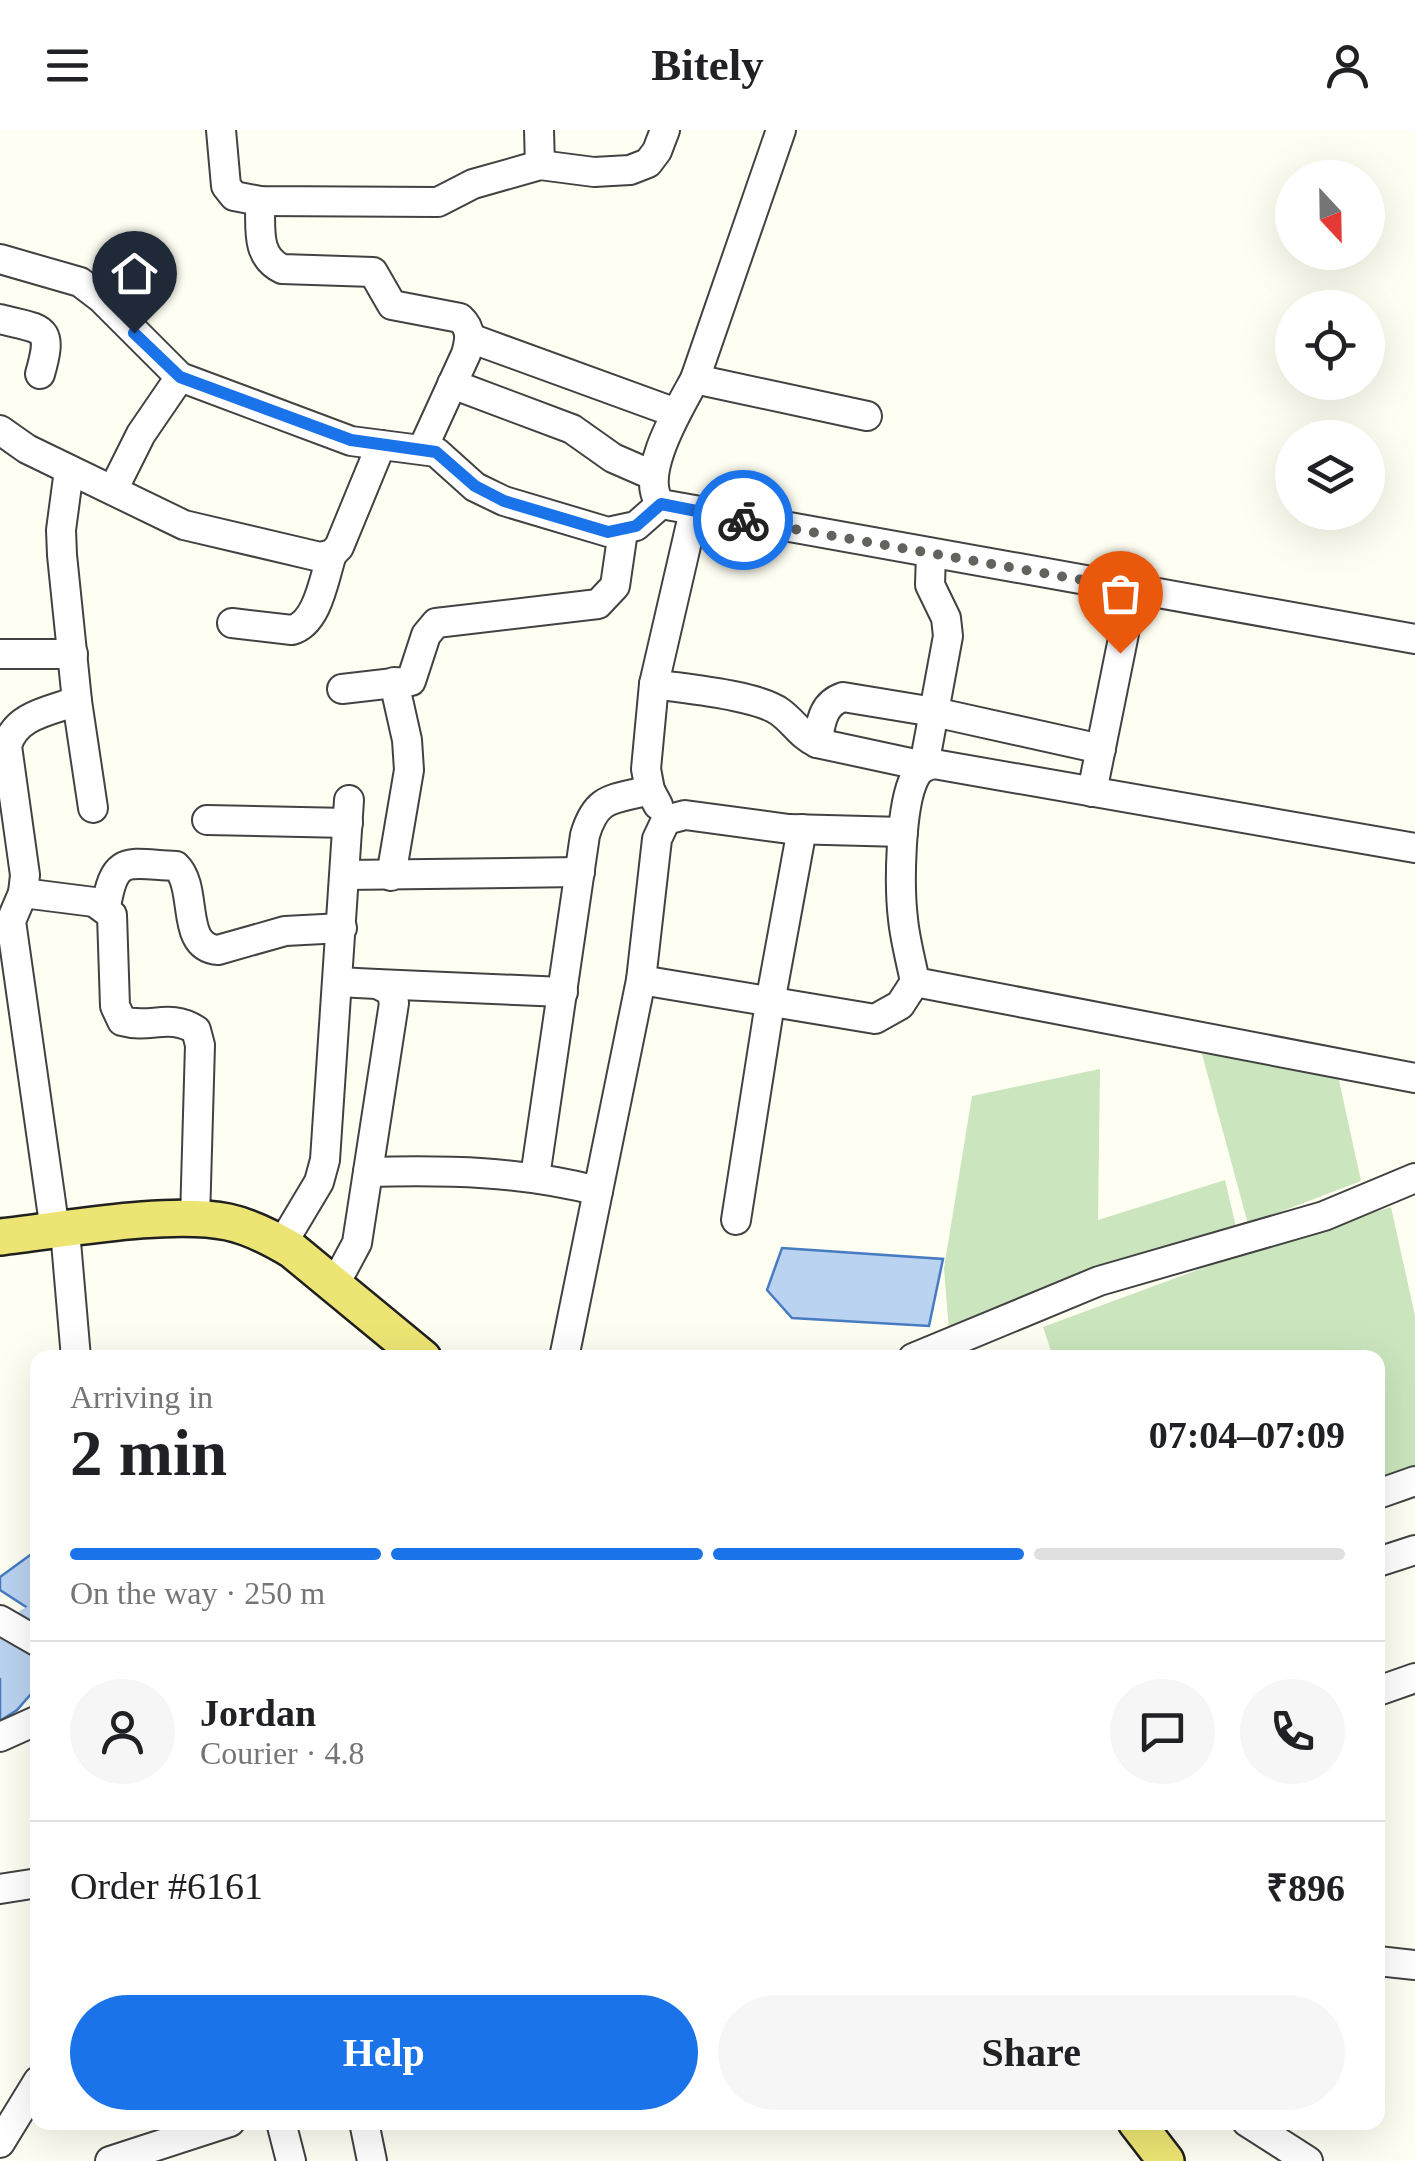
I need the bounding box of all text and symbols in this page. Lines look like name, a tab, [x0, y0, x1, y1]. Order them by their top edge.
icon: menu	[40, 38, 95, 93]
icon: person	[1320, 38, 1375, 93]
text: Bitely	[651, 40, 764, 90]
north arrow	[1275, 160, 1385, 270]
map controls	[1275, 160, 1385, 530]
pin	[92, 231, 177, 334]
icon: home	[107, 246, 162, 301]
button: locate	[1275, 290, 1385, 400]
button: layers	[1275, 420, 1385, 530]
courier	[693, 470, 793, 570]
icon: bike	[716, 493, 771, 548]
pin	[1078, 551, 1163, 654]
icon: bag	[1093, 566, 1148, 621]
text: Arriving in	[70, 1379, 213, 1415]
text: 07:04–07:09	[1149, 1414, 1345, 1456]
text: 2 min	[70, 1417, 227, 1489]
text: On the way · 250 m	[70, 1575, 325, 1611]
button: person	[70, 1679, 175, 1784]
button: chat	[1110, 1679, 1215, 1784]
button: phone	[1240, 1679, 1345, 1784]
text: Jordan	[200, 1692, 316, 1734]
text: Courier · 4.8	[200, 1735, 364, 1771]
text: Order #6161	[70, 1865, 263, 1907]
text: ₹896	[1266, 1867, 1345, 1909]
button: Help	[70, 1995, 698, 2110]
button: Share	[718, 1995, 1345, 2110]

